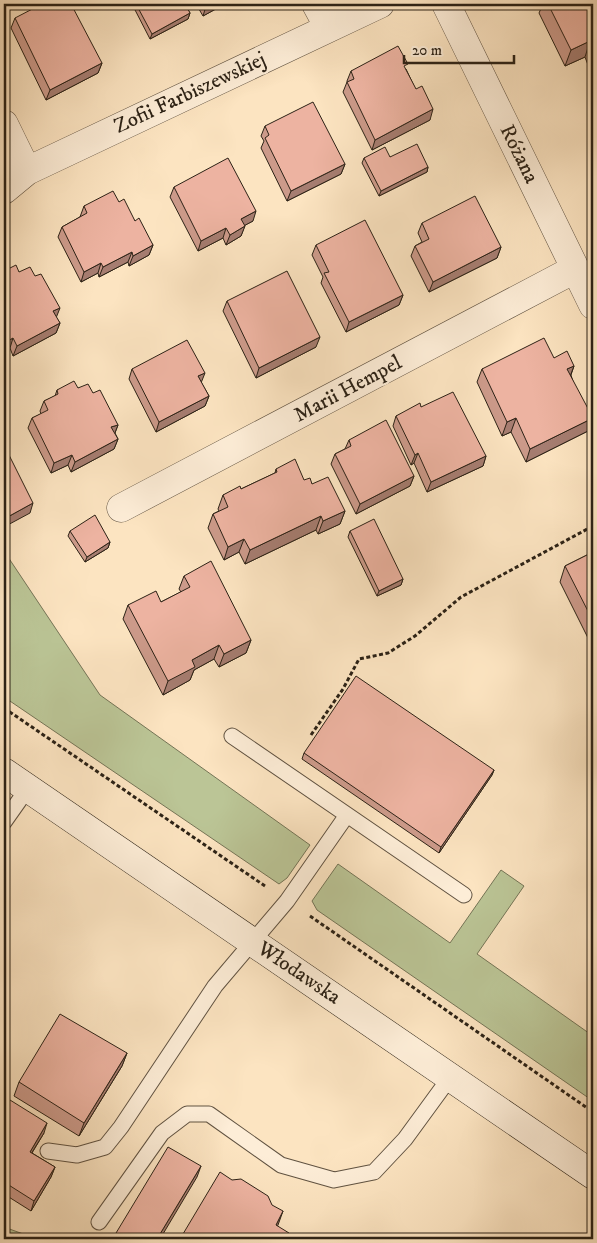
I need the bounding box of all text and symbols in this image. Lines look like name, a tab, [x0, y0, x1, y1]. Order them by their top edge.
scale bar	[404, 32, 514, 64]
text: 20 m	[412, 41, 442, 60]
street label: Zofii Farbiszewskiej	[110, 46, 270, 140]
street label: Różana	[494, 120, 544, 188]
street label: Marii Hempel	[290, 349, 407, 428]
street label: Włodawska	[252, 935, 346, 1010]

